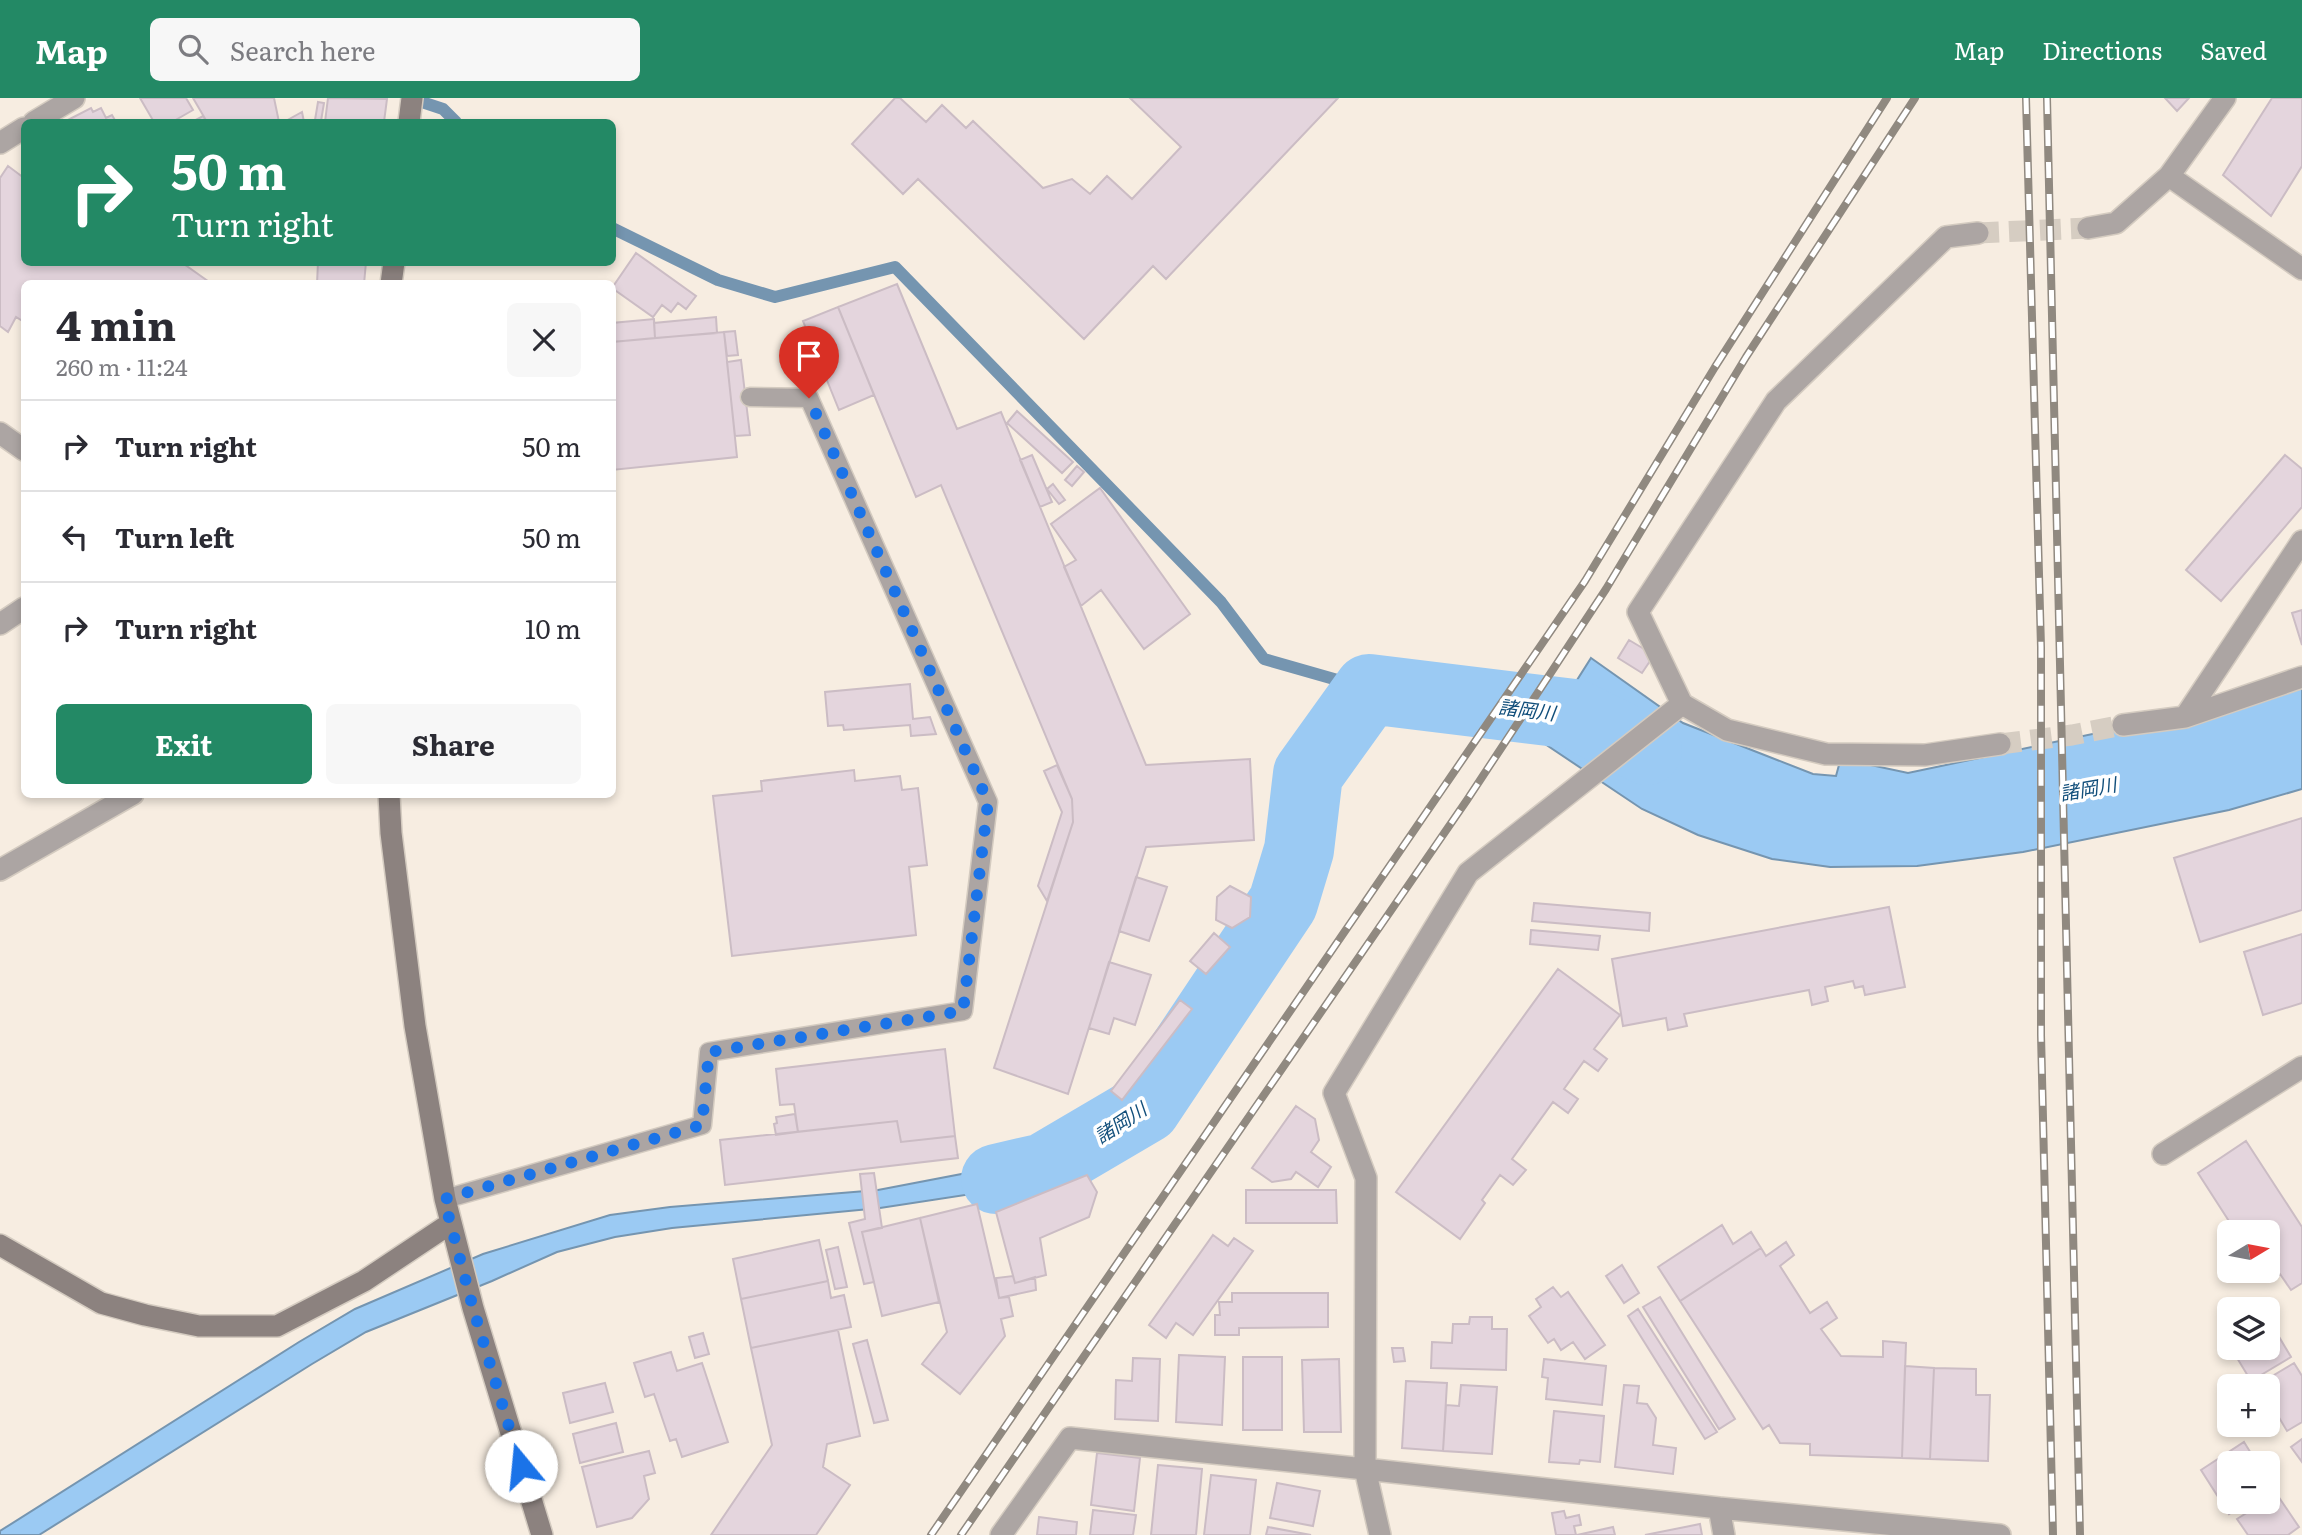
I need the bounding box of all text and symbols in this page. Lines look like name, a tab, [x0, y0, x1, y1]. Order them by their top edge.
search box	[150, 18, 640, 81]
text: Map	[35, 25, 108, 74]
icon: search	[174, 30, 212, 68]
text: Search here	[230, 30, 376, 69]
text: Map	[1953, 32, 2004, 67]
text: Directions	[2042, 32, 2162, 67]
text: Saved	[2200, 32, 2267, 67]
text: 50 m	[171, 132, 287, 205]
icon: right	[56, 147, 147, 238]
text: Turn right	[171, 199, 333, 247]
text: 4 min	[56, 292, 176, 354]
button: close	[507, 303, 581, 377]
pin	[779, 326, 839, 398]
icon: arrive	[790, 337, 828, 375]
text: 260 m · 11:24	[56, 349, 188, 383]
text: Turn right	[115, 426, 257, 465]
text: 50 m	[522, 426, 581, 465]
icon: right	[56, 427, 94, 465]
text: Turn left	[115, 517, 234, 556]
text: 50 m	[522, 517, 581, 556]
icon: left	[56, 518, 94, 556]
text: Turn right	[115, 608, 257, 647]
text: 10 m	[525, 608, 581, 647]
icon: right	[56, 609, 94, 647]
water label: 諸岡川	[1497, 692, 1559, 727]
button: Exit	[56, 704, 312, 784]
button: Share	[326, 704, 581, 784]
water label: 諸岡川	[2057, 769, 2120, 807]
water label: 諸岡川	[1088, 1094, 1153, 1149]
north arrow	[2217, 1220, 2280, 1283]
map controls	[2217, 1220, 2280, 1514]
button: layers	[2217, 1297, 2280, 1360]
button: +	[2217, 1374, 2280, 1437]
position arrow	[484, 1429, 558, 1503]
button: −	[2217, 1451, 2280, 1514]

